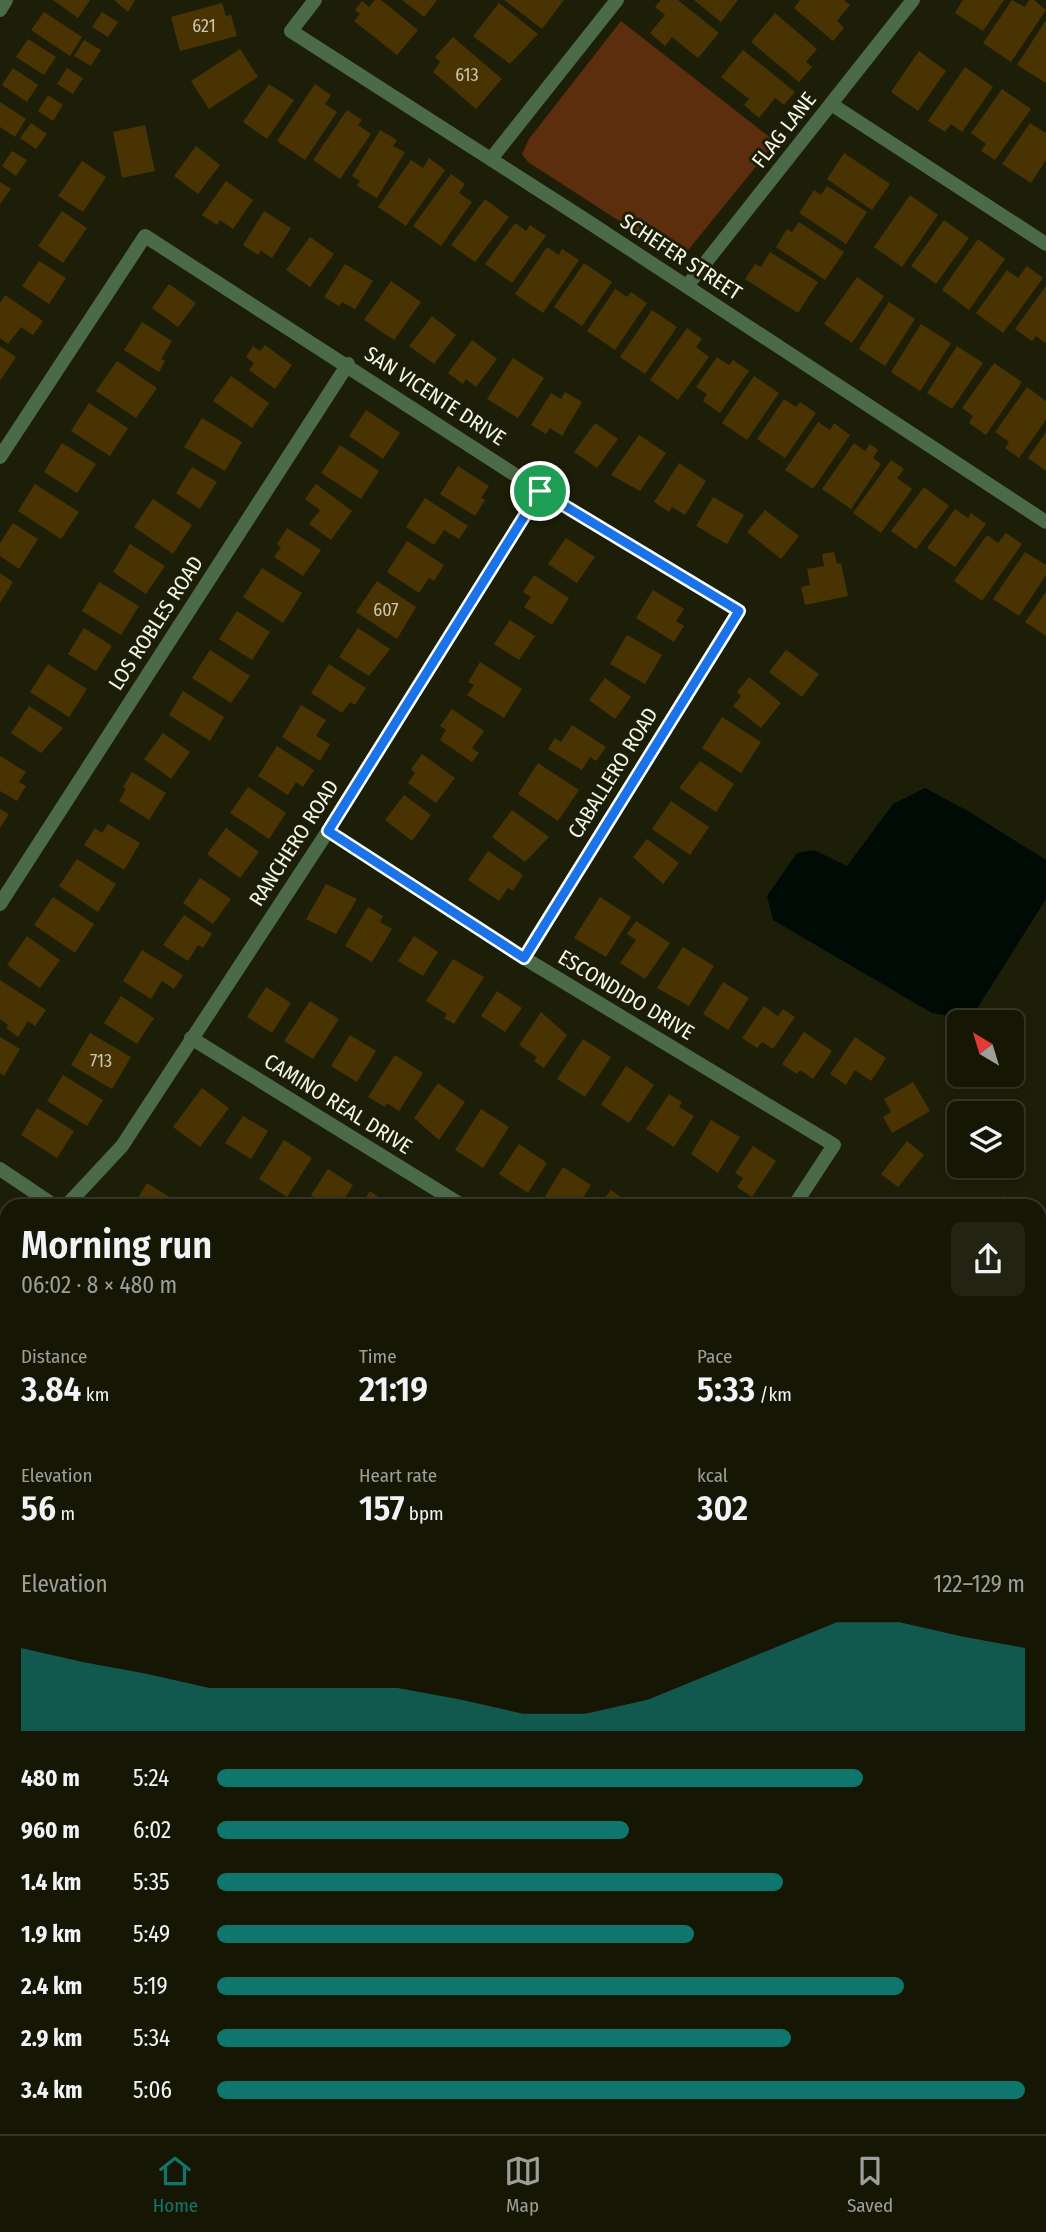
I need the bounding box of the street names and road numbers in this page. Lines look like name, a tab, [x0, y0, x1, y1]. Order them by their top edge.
street label: FLAG LANE	[746, 87, 822, 173]
street label: SCHEFER STREET	[615, 208, 747, 306]
street label: SAN VICENTE DRIVE	[360, 341, 510, 451]
street label: LOS ROBLES ROAD	[103, 551, 209, 695]
street label: CABALLERO ROAD	[562, 703, 664, 843]
street label: RANCHERO ROAD	[244, 775, 344, 911]
street label: ESCONDIDO DRIVE	[553, 944, 699, 1046]
street label: CAMINO REAL DRIVE	[259, 1048, 417, 1160]

